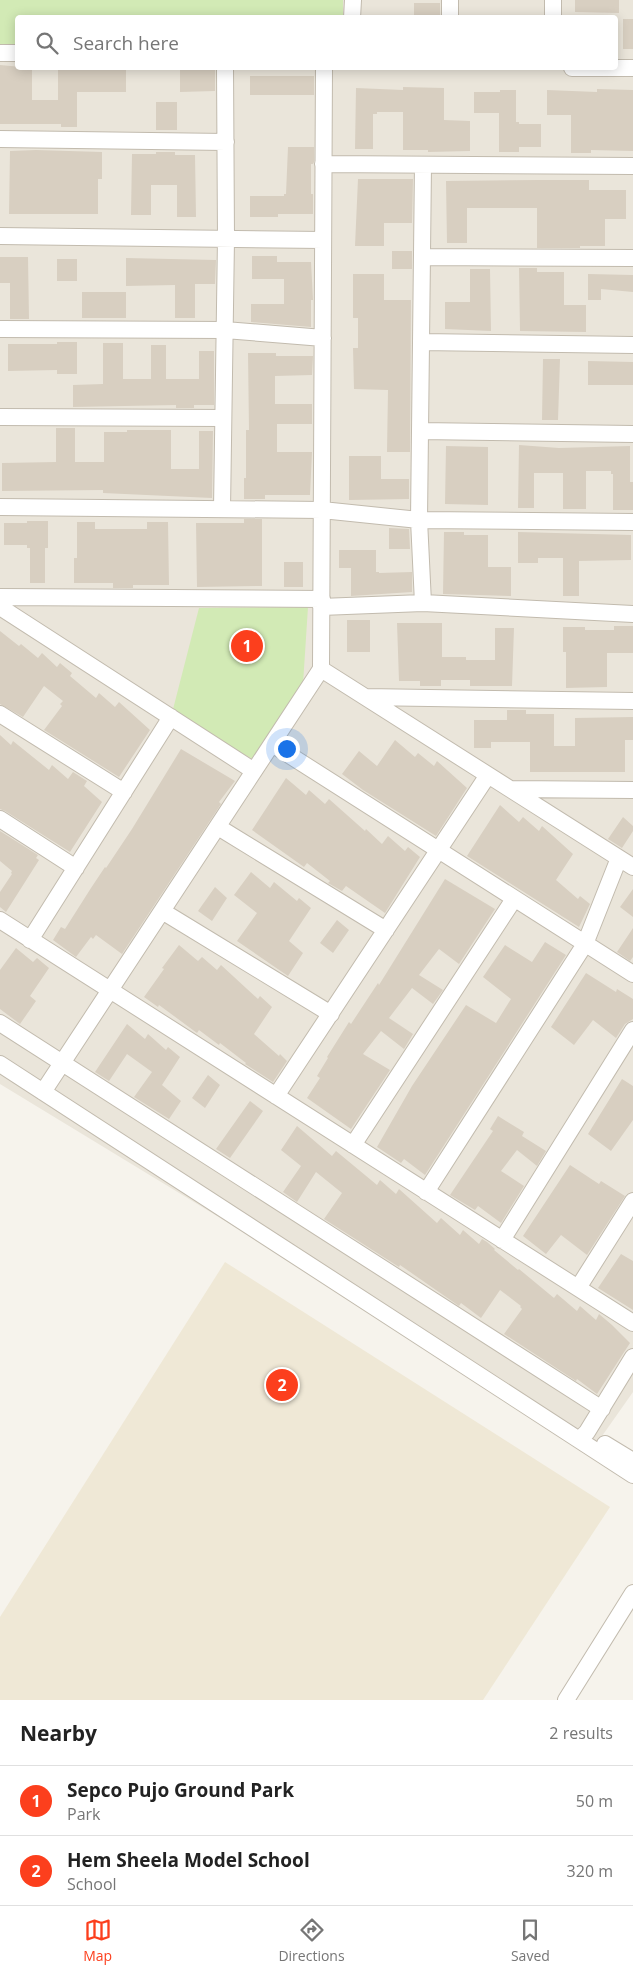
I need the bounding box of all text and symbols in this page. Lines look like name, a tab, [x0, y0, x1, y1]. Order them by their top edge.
search box	[15, 15, 618, 70]
icon: search	[33, 29, 61, 57]
text: Search here	[73, 30, 179, 56]
pin: 1	[231, 627, 263, 665]
your location	[274, 736, 300, 762]
pin: 2	[266, 1366, 298, 1404]
text: Nearby	[20, 1719, 97, 1747]
text: 2 results	[549, 1722, 613, 1744]
text: Sepco Pujo Ground Park	[67, 1777, 294, 1803]
text: 1	[31, 1790, 41, 1812]
text: 50 m	[576, 1790, 613, 1812]
text: Park	[67, 1803, 100, 1825]
text: Hem Sheela Model School	[67, 1847, 310, 1873]
text: 2	[31, 1860, 41, 1882]
text: 320 m	[567, 1860, 613, 1882]
text: School	[67, 1873, 117, 1895]
tab: Map	[83, 1916, 112, 1965]
tab: Directions	[278, 1916, 345, 1965]
tab: Saved	[511, 1916, 550, 1965]

